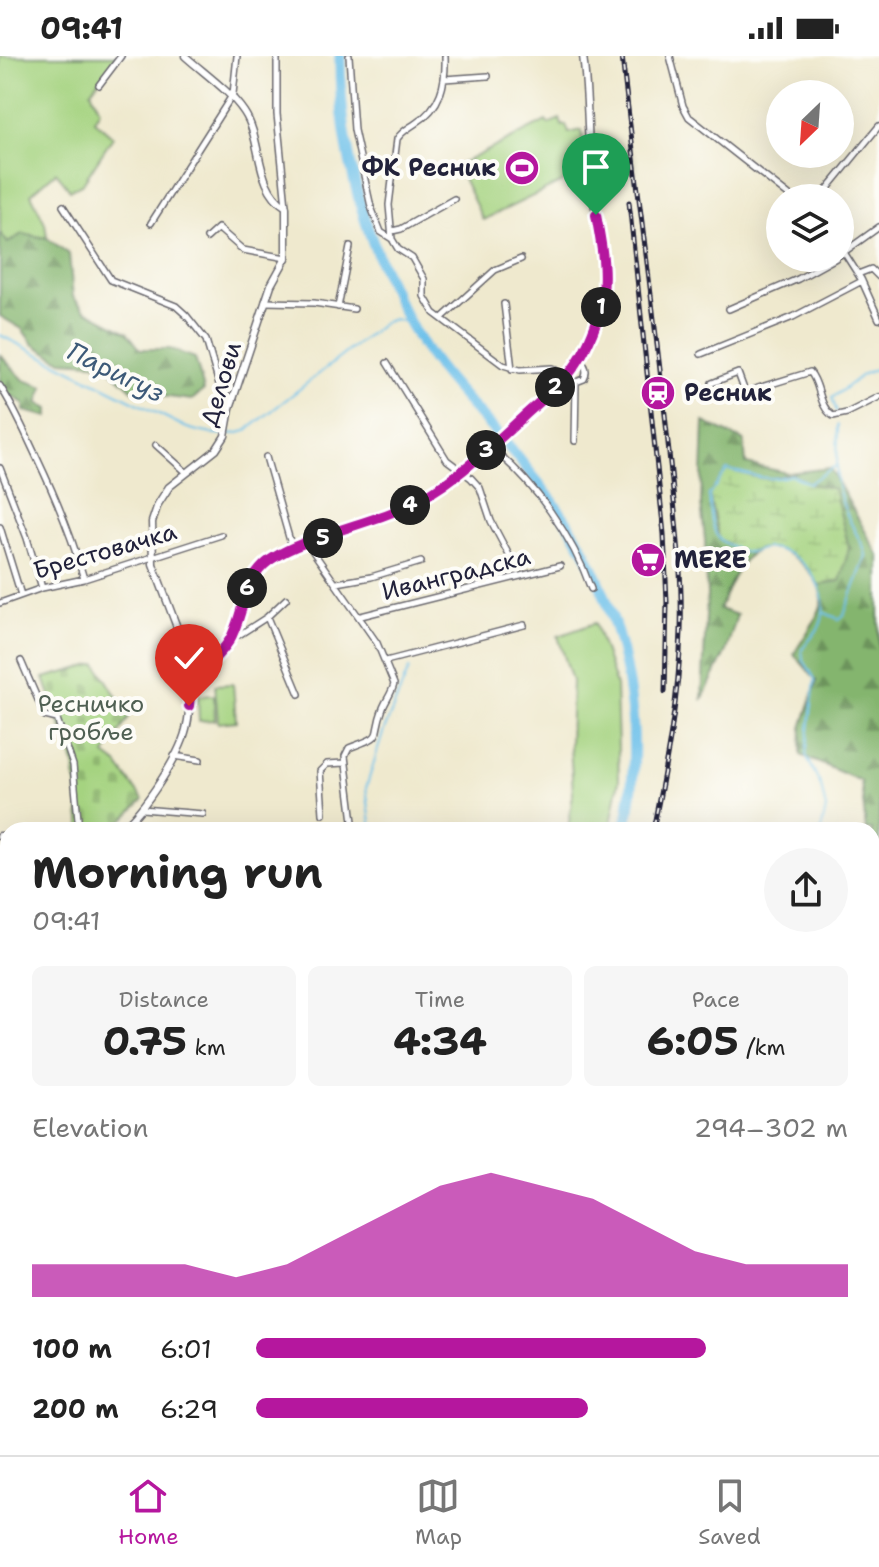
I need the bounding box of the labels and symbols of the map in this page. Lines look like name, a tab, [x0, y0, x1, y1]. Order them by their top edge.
north arrow	[766, 80, 854, 168]
pin	[562, 133, 630, 215]
sports icon: ФК Ресник	[503, 149, 541, 187]
place label: ФК Ресник	[361, 152, 496, 184]
pin: 1	[581, 287, 621, 327]
water label: Паригуз	[62, 333, 171, 410]
street label: Делови	[193, 338, 249, 430]
pin: 2	[535, 367, 575, 407]
station icon: Ресник	[639, 374, 677, 412]
place label: Ресник	[684, 377, 772, 409]
pin: 3	[466, 430, 506, 470]
pin: 4	[390, 485, 430, 525]
street label: Брестовачка	[30, 515, 180, 587]
pin: 5	[303, 518, 343, 558]
street label: Иванградска	[378, 540, 534, 608]
supermarket icon: MERE	[629, 541, 667, 579]
place label: MERE	[674, 544, 747, 576]
pin: 6	[227, 568, 267, 608]
pin	[155, 624, 223, 706]
park label: Ресничко гробље	[38, 688, 144, 748]

